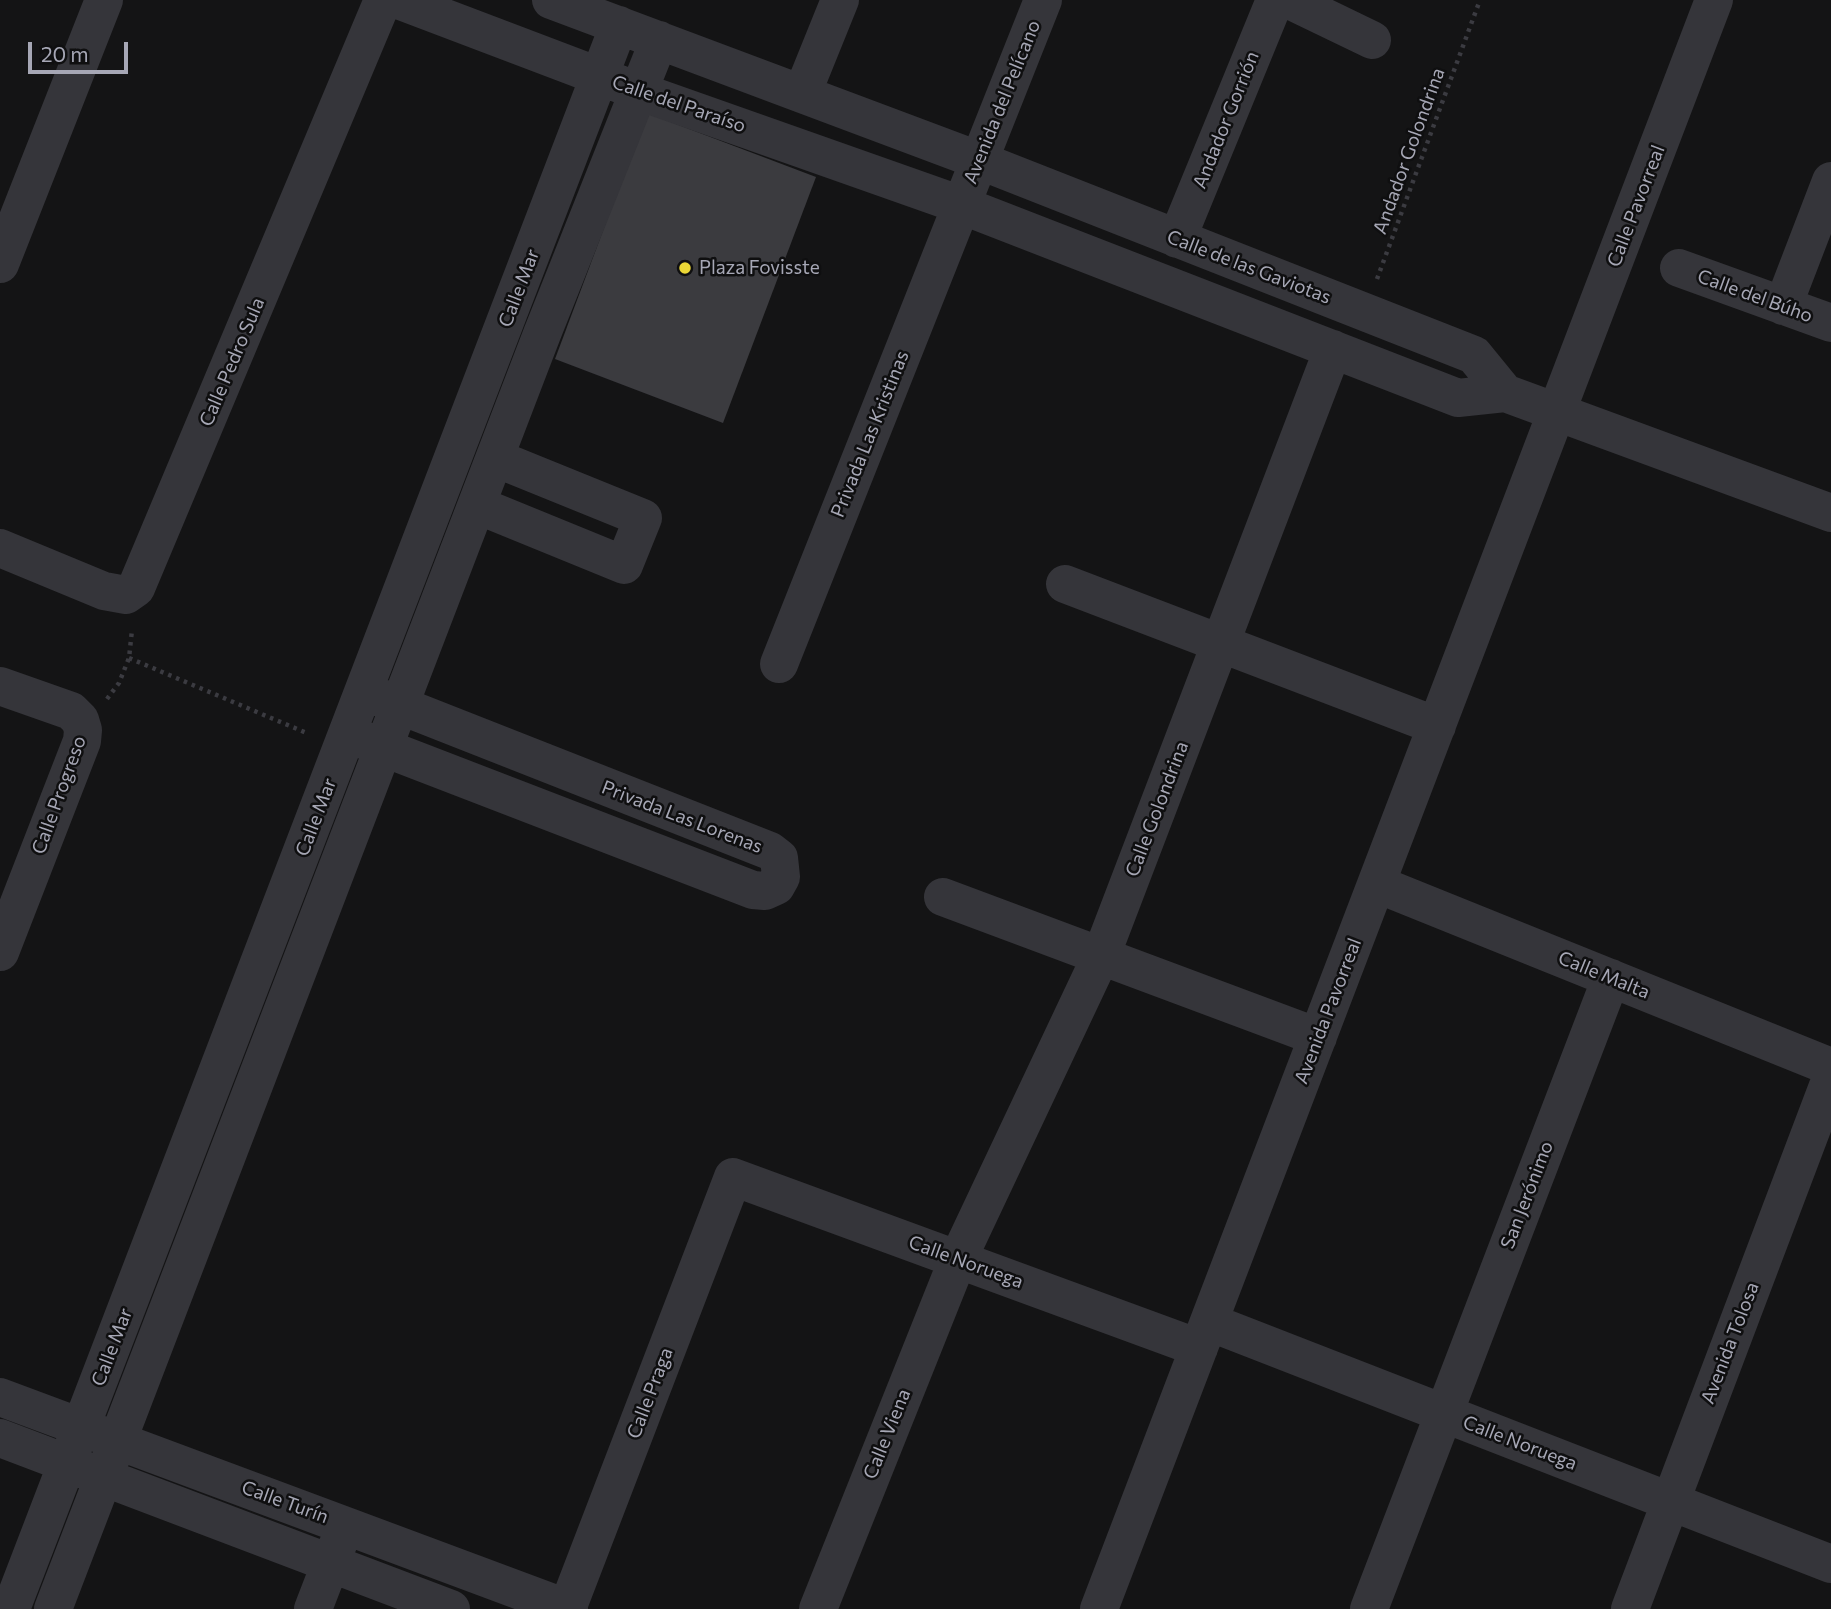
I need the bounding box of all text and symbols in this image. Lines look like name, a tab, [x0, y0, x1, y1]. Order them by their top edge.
street label: Avenida del Pelícano	[959, 17, 1045, 187]
scale bar	[32, 28, 131, 72]
text: 20 m	[41, 41, 89, 66]
street label: Andador Gorrión	[1188, 48, 1264, 192]
street label: Andador Golondrina	[1368, 65, 1450, 237]
street label: Calle del Paraíso	[609, 70, 749, 138]
street label: Calle Pavorreal	[1602, 142, 1670, 270]
street label: Calle de las Gaviotas	[1164, 225, 1334, 309]
street label: Calle Mar	[494, 246, 544, 330]
place label: Plaza Fovisste	[699, 257, 820, 279]
marker: Plaza Fovisste	[677, 260, 693, 276]
street label: Calle del Búho	[1694, 265, 1816, 327]
street label: Calle Pedro Sula	[195, 294, 269, 430]
street label: Privada Las Kristinas	[826, 347, 914, 521]
street label: Calle Progreso	[27, 733, 91, 857]
street label: Calle Golondrina	[1121, 738, 1193, 880]
street label: Calle Mar	[291, 775, 341, 859]
street label: Privada Las Lorenas	[598, 776, 766, 858]
street label: Avenida Pavorreal	[1290, 935, 1366, 1087]
street label: Calle Malta	[1555, 946, 1653, 1004]
street label: San Jerónimo	[1496, 1138, 1558, 1252]
street label: Calle Noruega	[906, 1231, 1026, 1293]
street label: Avenida Tolosa	[1696, 1279, 1764, 1407]
street label: Calle Mar	[87, 1305, 137, 1389]
street label: Calle Praga	[622, 1344, 678, 1442]
street label: Calle Viena	[859, 1386, 915, 1482]
street label: Calle Noruega	[1460, 1411, 1580, 1475]
street label: Calle Turín	[238, 1476, 332, 1528]

